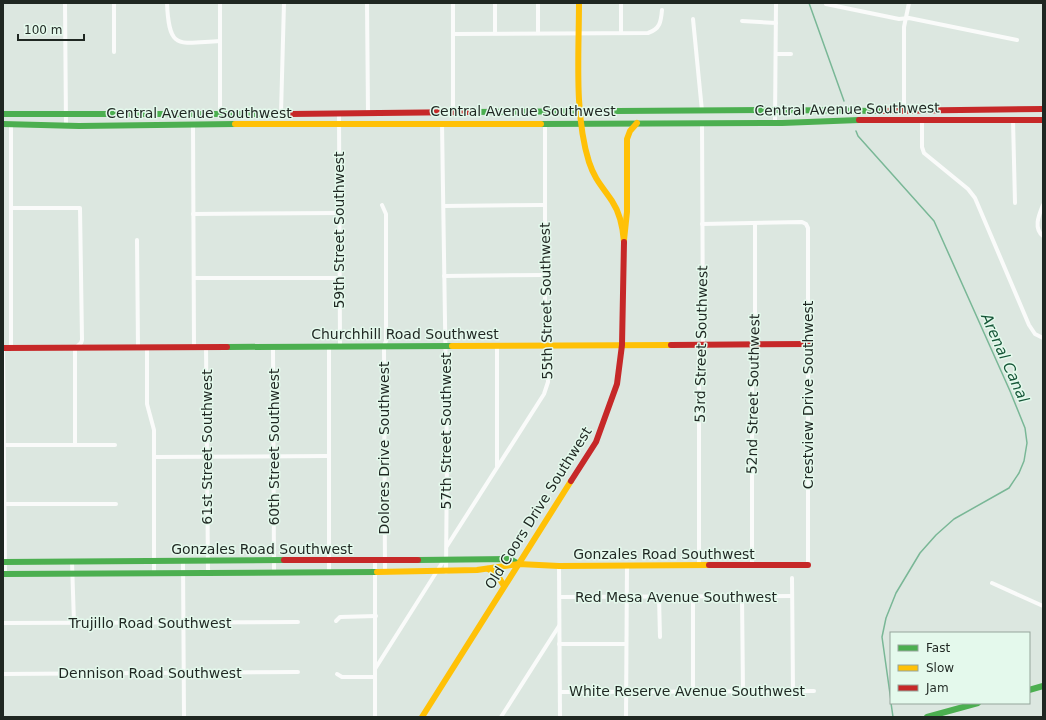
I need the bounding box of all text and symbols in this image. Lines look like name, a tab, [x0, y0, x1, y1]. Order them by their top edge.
scale bar	[18, 16, 84, 42]
text: 100 m	[24, 23, 62, 37]
street label: Central Avenue Southwest	[754, 99, 940, 119]
street label: Central Avenue Southwest	[430, 103, 616, 119]
street label: Central Avenue Southwest	[106, 105, 292, 121]
street label: 59th Street Southwest	[331, 151, 347, 309]
street label: 55th Street Southwest	[537, 222, 555, 380]
street label: 53rd Street Southwest	[692, 265, 710, 423]
street label: Crestview Drive Southwest	[800, 300, 816, 489]
water label: Arenal Canal	[977, 310, 1033, 406]
street label: 52nd Street Southwest	[744, 313, 762, 474]
street label: Churchhill Road Southwest	[311, 326, 499, 342]
street label: 57th Street Southwest	[438, 352, 454, 510]
street label: Dolores Drive Southwest	[376, 361, 392, 534]
street label: 60th Street Southwest	[266, 368, 282, 526]
street label: 61st Street Southwest	[199, 369, 215, 525]
street label: Old Coors Drive Southwest	[481, 424, 595, 592]
street label: Gonzales Road Southwest	[171, 541, 353, 557]
street label: Gonzales Road Southwest	[573, 546, 755, 562]
street label: Red Mesa Avenue Southwest	[575, 589, 778, 605]
street label: Trujillo Road Southwest	[68, 615, 232, 631]
legend	[890, 632, 1030, 704]
text: Fast	[926, 641, 950, 655]
text: Slow	[926, 661, 954, 675]
street label: Dennison Road Southwest	[58, 665, 242, 681]
text: Jam	[925, 681, 949, 695]
street label: White Reserve Avenue Southwest	[569, 683, 805, 699]

